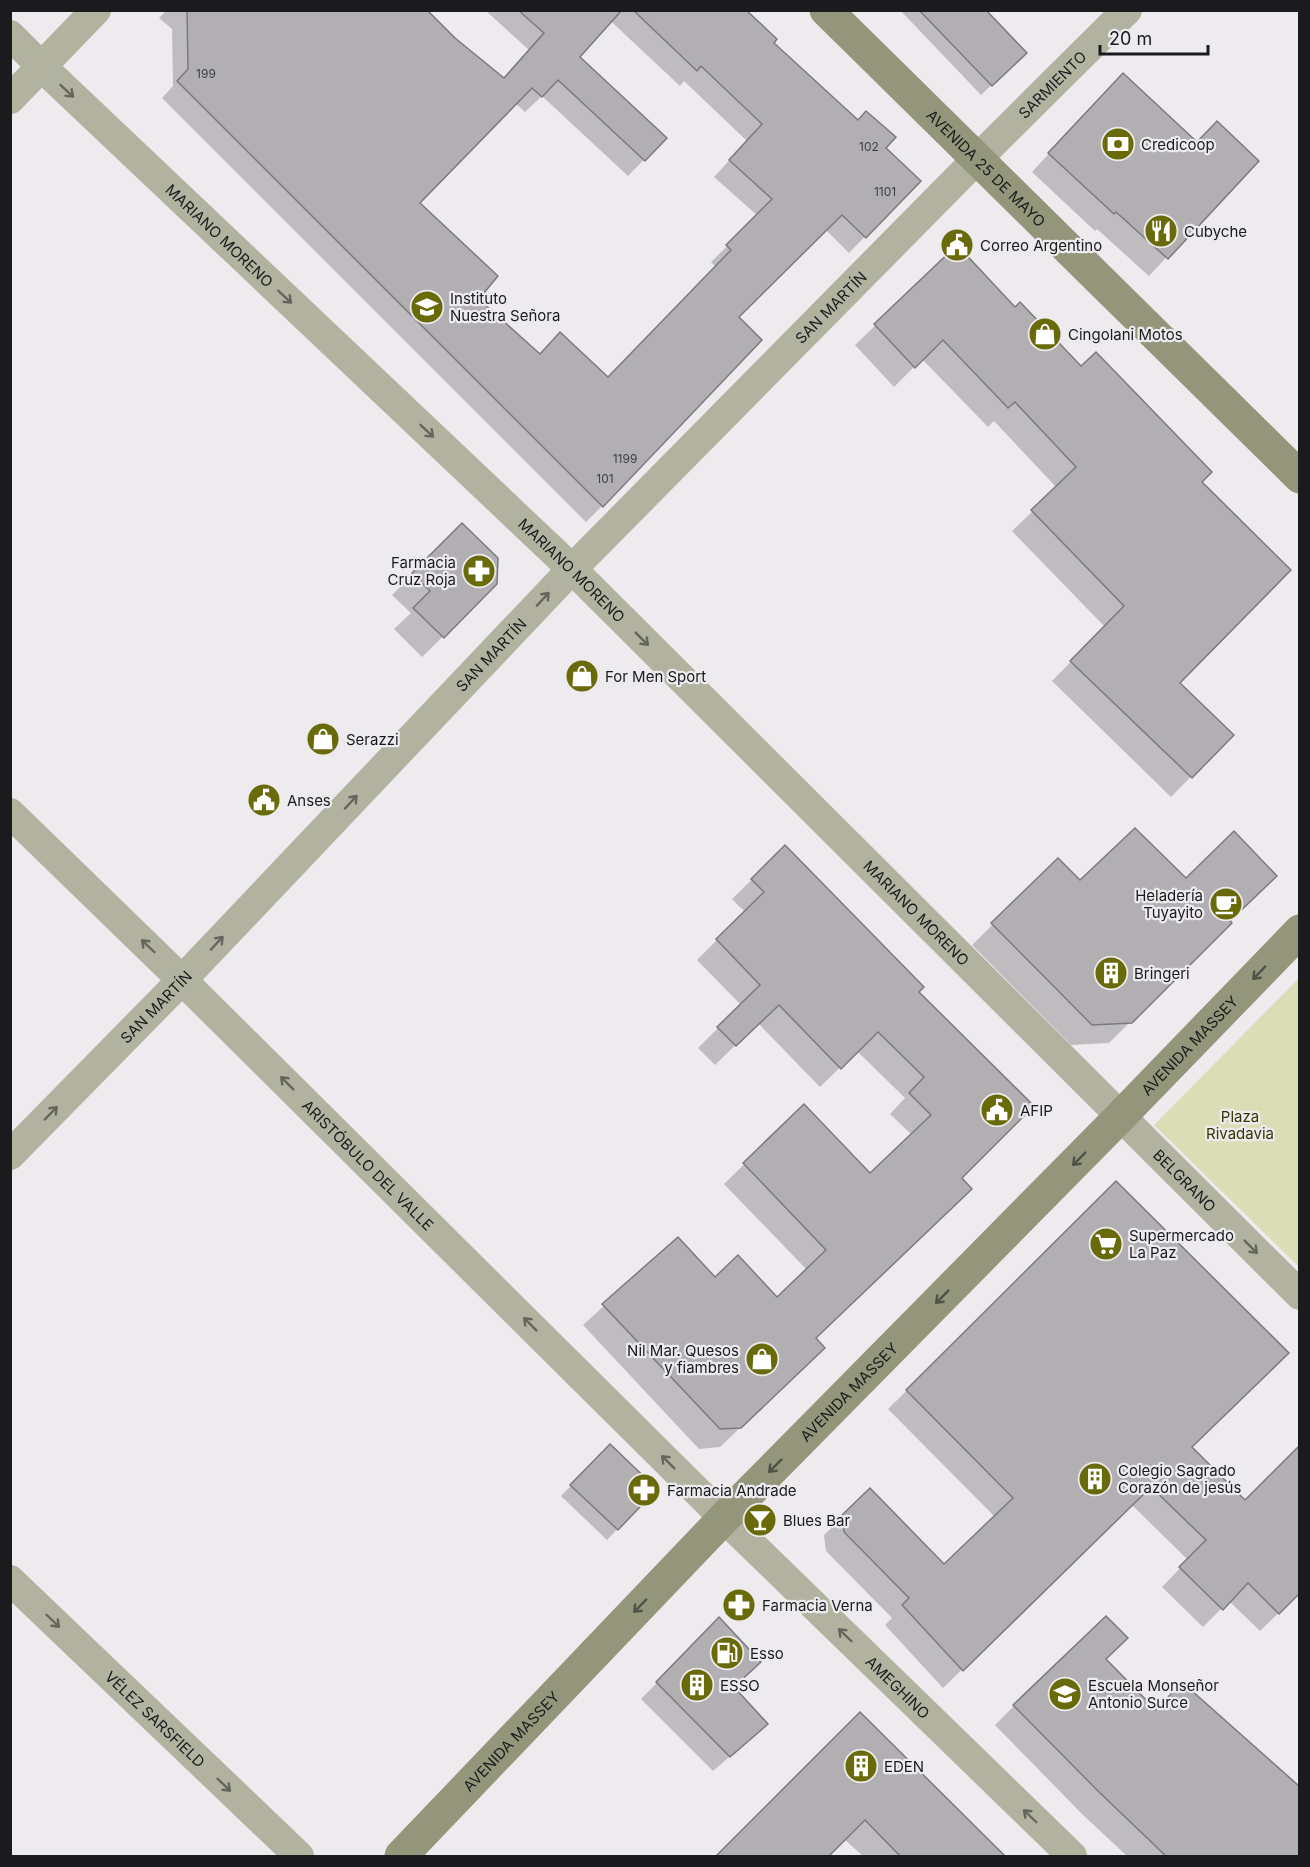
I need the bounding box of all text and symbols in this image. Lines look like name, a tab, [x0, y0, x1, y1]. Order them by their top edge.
scale bar	[1100, 18, 1208, 56]
text: 20 m	[1109, 28, 1152, 49]
street label: SARMIENTO	[1014, 47, 1090, 122]
house number: 199	[196, 66, 216, 81]
one-way arrow	[59, 84, 74, 98]
street label: AVENIDA 25 DE MAYO	[923, 105, 1050, 231]
bank icon: Credicoop	[1100, 126, 1136, 162]
place label: Credicoop	[1141, 135, 1215, 154]
house number: 102	[859, 139, 879, 154]
street label: MARIANO MORENO	[162, 180, 278, 291]
house number: 1101	[874, 184, 896, 199]
restaurant icon: Cubyche	[1143, 213, 1179, 249]
place label: Cubyche	[1184, 222, 1247, 241]
public building icon: Correo Argentino	[939, 227, 975, 263]
place label: Correo Argentino	[980, 236, 1102, 255]
street label: SAN MARTÍN	[791, 267, 870, 347]
school or university icon: Instituto Nuestra Señora	[409, 289, 445, 325]
place label: Instituto Nuestra Señora	[450, 289, 560, 325]
one-way arrow	[277, 290, 292, 304]
shop icon: Cingolani Motos	[1027, 316, 1063, 352]
place label: Cingolani Motos	[1068, 325, 1183, 344]
one-way arrow	[419, 424, 434, 438]
house number: 1199	[613, 451, 637, 466]
house number: 101	[596, 471, 614, 486]
street label: MARIANO MORENO	[515, 514, 629, 626]
place label: Farmacia Cruz Roja	[388, 553, 456, 589]
pharmacy icon: Farmacia Cruz Roja	[461, 553, 497, 589]
one-way arrow	[536, 592, 550, 607]
street label: SAN MARTÍN	[452, 614, 530, 695]
one-way arrow	[635, 632, 650, 647]
shop icon: For Men Sport	[564, 658, 600, 694]
place label: For Men Sport	[605, 667, 706, 686]
shop icon: Serazzi	[305, 721, 341, 757]
place label: Serazzi	[346, 730, 399, 749]
public building icon: Anses	[246, 782, 282, 818]
place label: Anses	[287, 791, 331, 810]
one-way arrow	[343, 794, 358, 809]
street label: MARIANO MORENO	[860, 856, 973, 969]
place label: Heladería Tuyayito	[1135, 886, 1203, 922]
cafe icon: Heladería Tuyayito	[1208, 886, 1244, 922]
one-way arrow	[209, 936, 223, 951]
one-way arrow	[141, 940, 156, 954]
building icon: Bringeri	[1093, 955, 1129, 991]
place label: Bringeri	[1134, 964, 1190, 983]
one-way arrow	[1252, 965, 1266, 980]
street label: SAN MARTÍN	[116, 966, 196, 1047]
street label: AVENIDA MASSEY	[1137, 991, 1242, 1099]
one-way arrow	[279, 1076, 294, 1091]
public building icon: AFIP	[979, 1092, 1015, 1128]
street label: ARISTÓBULO DEL VALLE	[298, 1096, 438, 1234]
place label: AFIP	[1020, 1101, 1053, 1120]
one-way arrow	[44, 1106, 59, 1121]
park label: Plaza Rivadavia	[1206, 1107, 1274, 1143]
street label: BELGRANO	[1150, 1145, 1220, 1216]
one-way arrow	[1071, 1151, 1086, 1166]
supermarket icon: Supermercado La Paz	[1088, 1226, 1124, 1262]
place label: Supermercado La Paz	[1129, 1226, 1234, 1262]
one-way arrow	[1243, 1239, 1258, 1254]
one-way arrow	[934, 1290, 949, 1305]
one-way arrow	[522, 1317, 537, 1332]
street label: AVENIDA MASSEY	[796, 1338, 902, 1445]
place label: Nil Mar. Quesos y fiambres	[627, 1341, 739, 1377]
shop icon: Nil Mar. Quesos y fiambres	[744, 1341, 780, 1377]
one-way arrow	[661, 1454, 675, 1469]
one-way arrow	[768, 1459, 783, 1474]
building icon: Colegio Sagrado Corazón de jesús	[1077, 1461, 1113, 1497]
place label: Colegio Sagrado Corazón de jesús	[1118, 1461, 1241, 1497]
pharmacy icon: Farmacia Andrade	[626, 1472, 662, 1508]
place label: Farmacia Andrade	[667, 1481, 797, 1500]
bar icon: Blues Bar	[742, 1502, 778, 1538]
place label: Blues Bar	[783, 1511, 850, 1530]
pharmacy icon: Farmacia Verna	[721, 1587, 757, 1623]
place label: Farmacia Verna	[762, 1596, 873, 1615]
one-way arrow	[632, 1599, 647, 1614]
one-way arrow	[45, 1614, 60, 1628]
one-way arrow	[838, 1628, 853, 1643]
fuel station icon: Esso	[709, 1635, 745, 1671]
place label: Esso	[750, 1644, 784, 1663]
street label: AMEGHINO	[862, 1652, 934, 1722]
street label: VÉLEZ SARSFIELD	[101, 1667, 209, 1771]
building icon: ESSO	[679, 1667, 715, 1703]
place label: ESSO	[720, 1676, 760, 1695]
school or university icon: Escuela Monseñor Antonio Surce	[1047, 1676, 1083, 1712]
place label: Escuela Monseñor Antonio Surce	[1088, 1676, 1219, 1712]
street label: AVENIDA MASSEY	[459, 1687, 563, 1795]
building icon: EDEN	[843, 1748, 879, 1784]
place label: EDEN	[884, 1757, 924, 1776]
one-way arrow	[217, 1777, 232, 1792]
one-way arrow	[1022, 1808, 1037, 1823]

